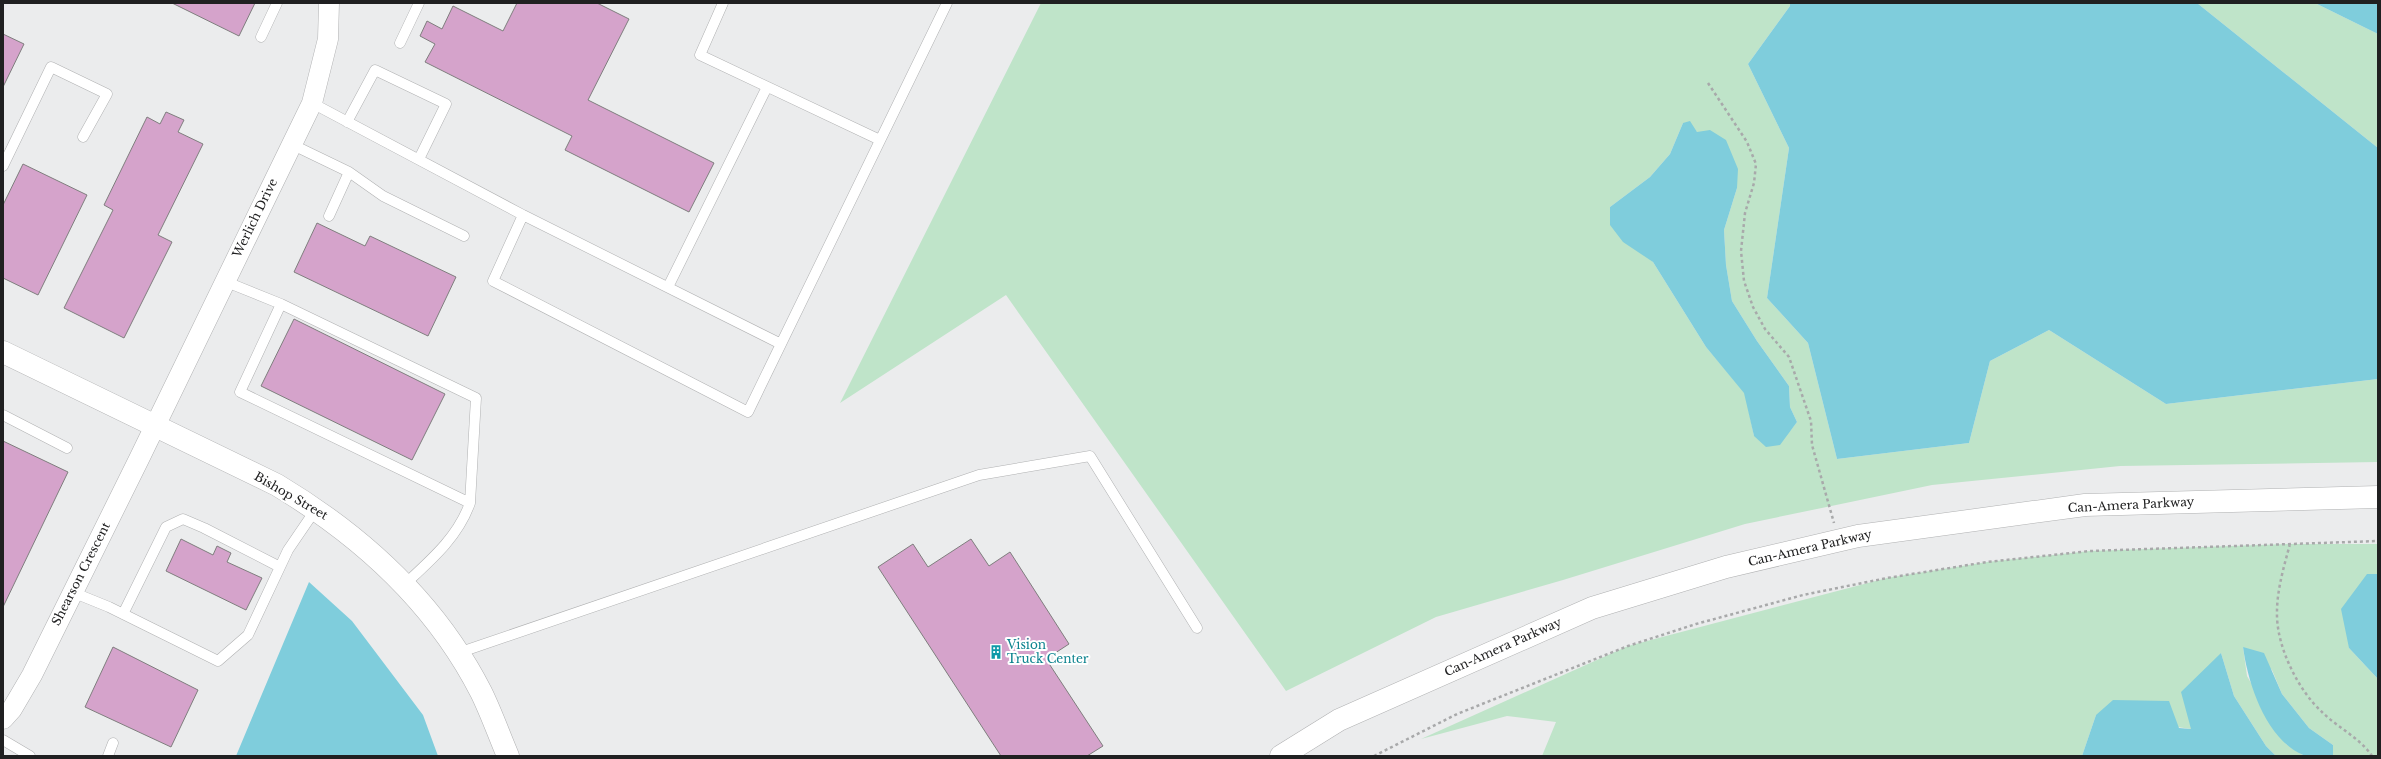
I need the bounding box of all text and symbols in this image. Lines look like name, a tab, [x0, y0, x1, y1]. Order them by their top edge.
street label: Werlich Drive	[228, 176, 280, 261]
street label: Bishop Street	[252, 468, 331, 523]
street label: Can-Amera Parkway	[2067, 494, 2195, 515]
street label: Shearson Crescent	[48, 519, 113, 628]
street label: Can-Amera Parkway	[1747, 526, 1874, 569]
street label: Can-Amera Parkway	[1442, 614, 1564, 679]
place label: Vision Truck Center	[1006, 637, 1089, 666]
building icon: Vision Truck Center	[988, 644, 1004, 660]

